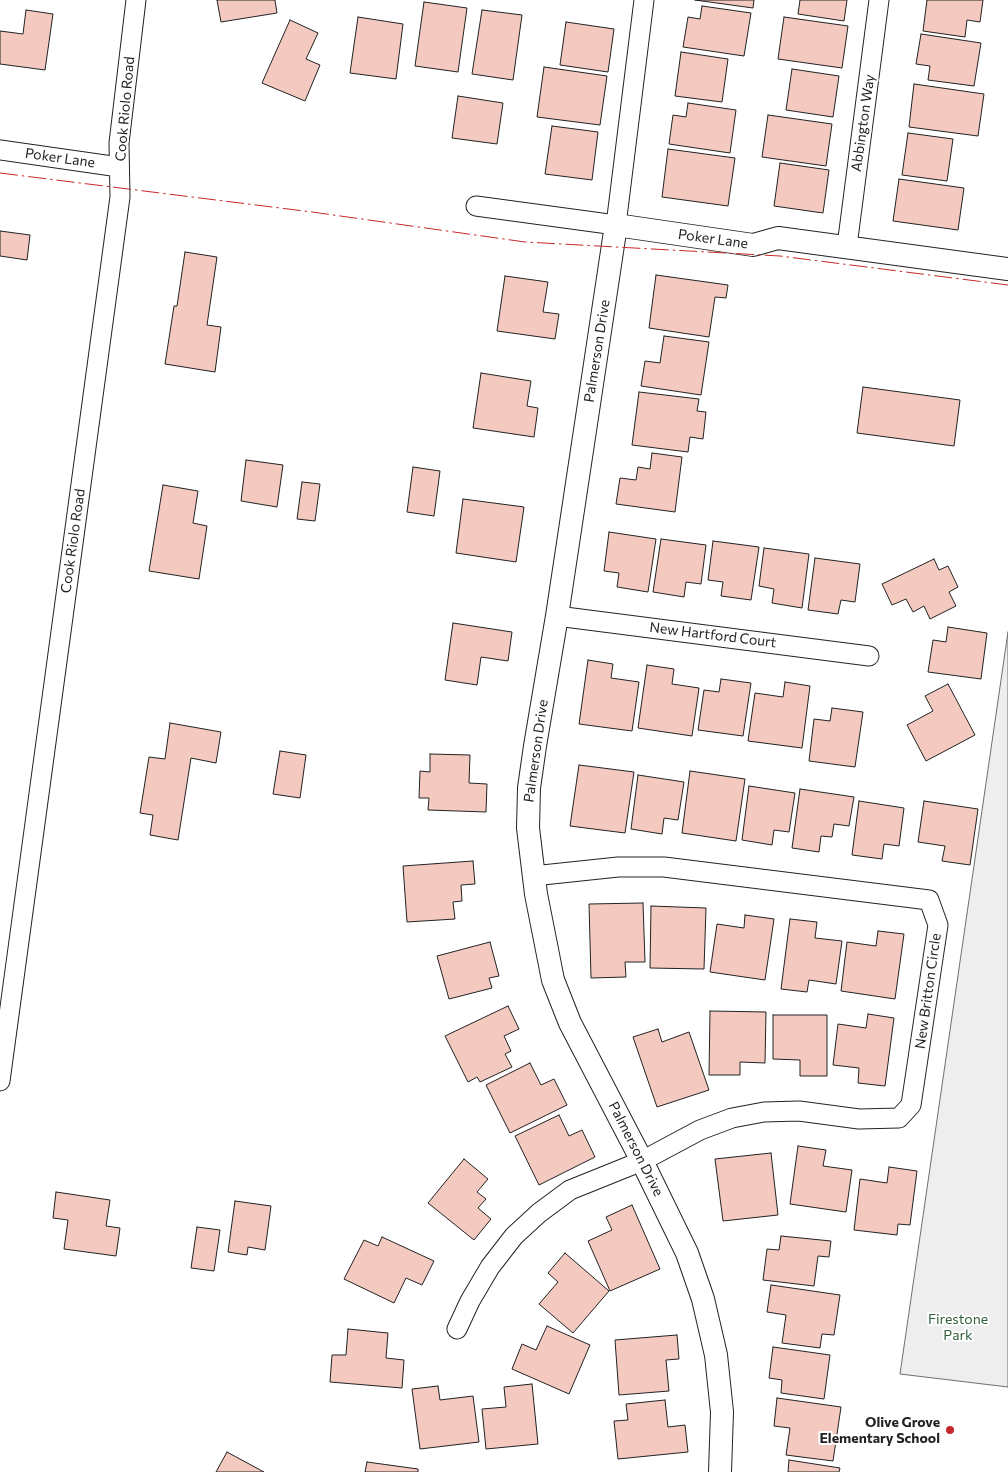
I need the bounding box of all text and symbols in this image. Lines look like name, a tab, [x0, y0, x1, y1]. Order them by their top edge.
street label: Cook Riolo Road	[112, 56, 138, 162]
street label: Abbington Way	[848, 73, 878, 173]
street label: Poker Lane	[24, 145, 96, 171]
street label: Poker Lane	[677, 226, 749, 252]
street label: Palmerson Drive	[581, 298, 613, 404]
street label: Cook Riolo Road	[57, 488, 89, 594]
street label: New Hartford Court	[649, 619, 777, 651]
street label: Palmerson Drive	[520, 698, 552, 804]
street label: New Britton Circle	[912, 932, 944, 1050]
street label: Palmerson Drive	[605, 1099, 667, 1199]
park label: Firestone Park	[928, 1311, 988, 1344]
place label: Olive Grove Elementary School	[820, 1414, 940, 1446]
marker: Olive Grove Elementary School	[944, 1424, 956, 1436]

